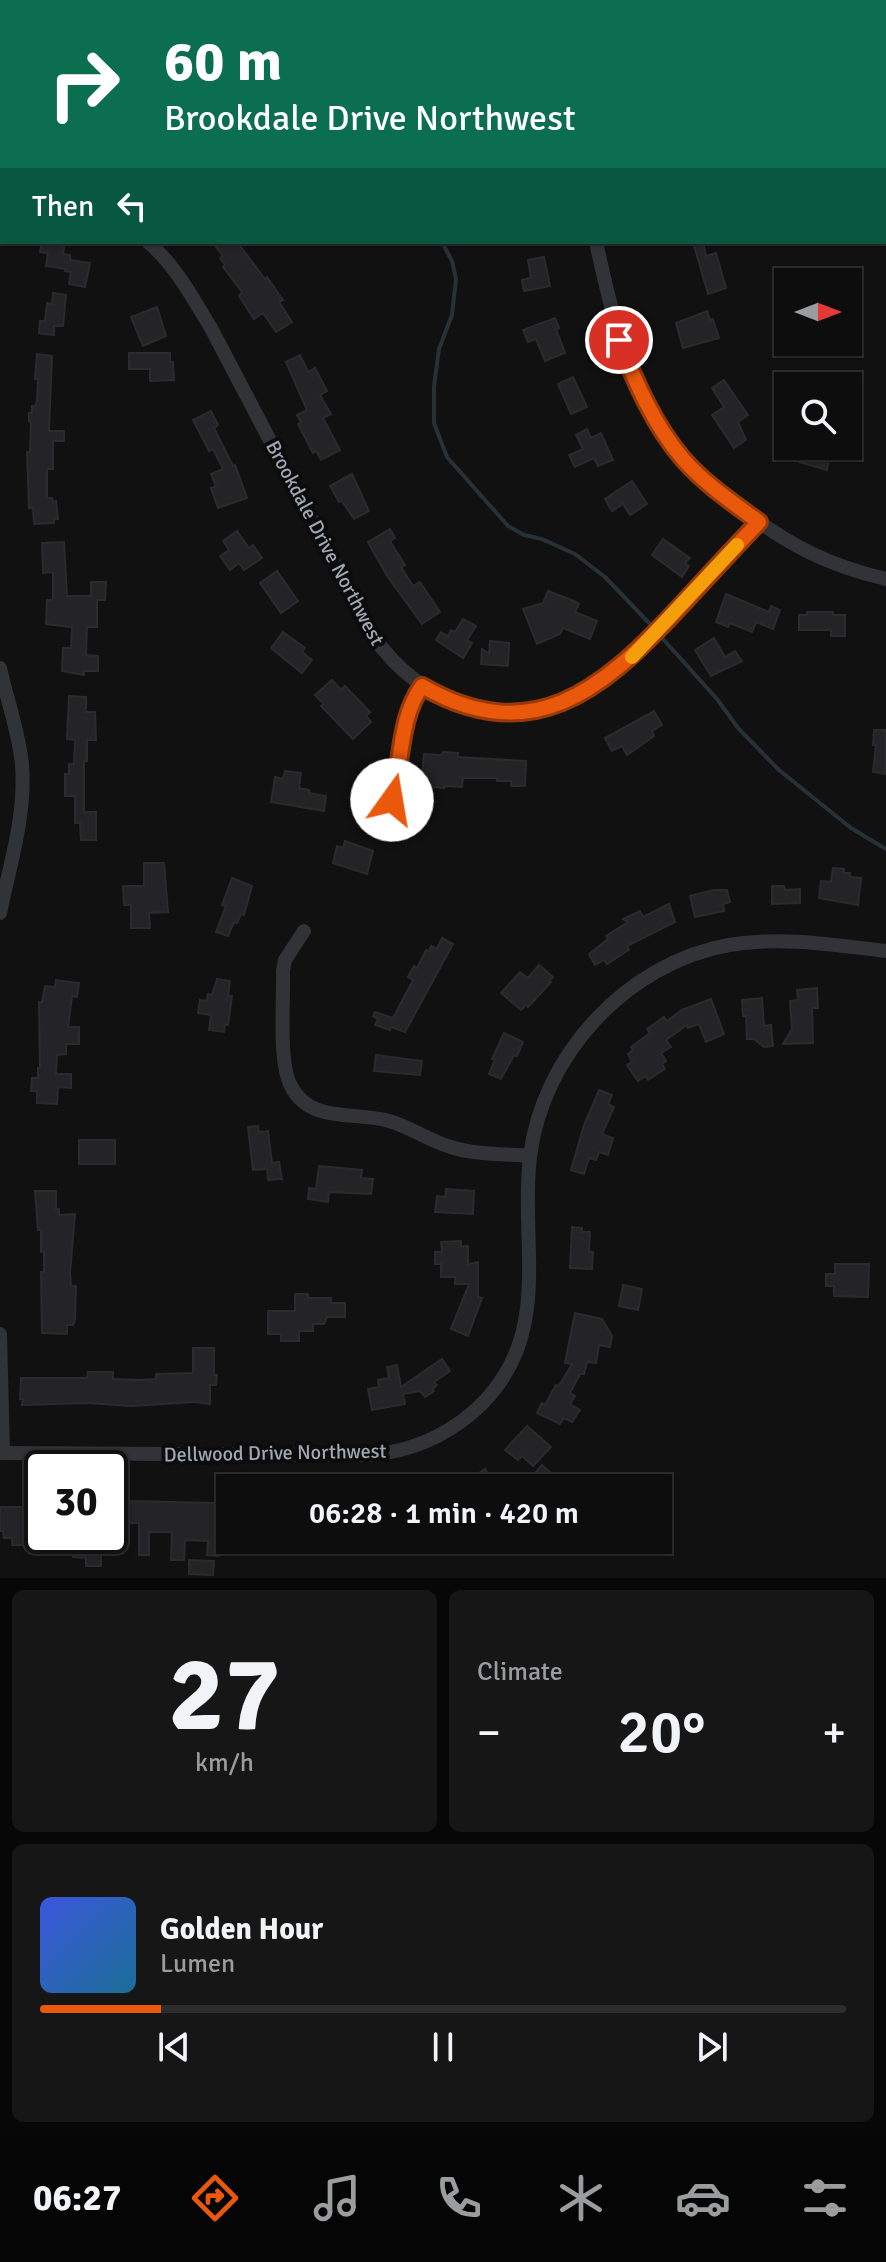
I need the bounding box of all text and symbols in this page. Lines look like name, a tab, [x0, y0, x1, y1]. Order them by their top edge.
text: 60 m	[164, 27, 282, 96]
icon: right	[32, 32, 136, 136]
text: Brookdale Drive Northwest	[164, 96, 576, 141]
icon: left	[110, 184, 154, 228]
text: Then	[32, 188, 94, 225]
north arrow	[774, 268, 862, 356]
map controls	[774, 268, 862, 460]
pin	[585, 306, 653, 374]
icon: arrive	[597, 318, 641, 362]
button: search	[774, 372, 862, 460]
street label: Brookdale Drive Northwest	[260, 436, 390, 650]
position arrow	[350, 758, 434, 842]
street label: Dellwood Drive Northwest	[163, 1439, 387, 1467]
speed limit sign: 30	[24, 1450, 128, 1554]
text: 06:28 · 1 min · 420 m	[309, 1495, 579, 1532]
text: 27	[168, 1631, 281, 1759]
text: Climate	[477, 1656, 563, 1688]
text: 20°	[618, 1696, 705, 1770]
text: −	[477, 1706, 501, 1760]
text: +	[822, 1706, 846, 1760]
text: km/h	[195, 1747, 254, 1779]
text: Golden Hour	[160, 1911, 323, 1948]
text: Lumen	[160, 1948, 235, 1980]
icon: previous	[152, 2025, 196, 2069]
icon: pause	[421, 2025, 465, 2069]
icon: next	[690, 2025, 734, 2069]
icon: directions	[187, 2170, 243, 2226]
icon: music	[309, 2170, 365, 2226]
icon: phone	[431, 2170, 487, 2226]
icon: climate	[553, 2170, 609, 2226]
icon: car	[675, 2170, 731, 2226]
icon: filters	[797, 2170, 853, 2226]
text: 06:27	[33, 2176, 121, 2221]

